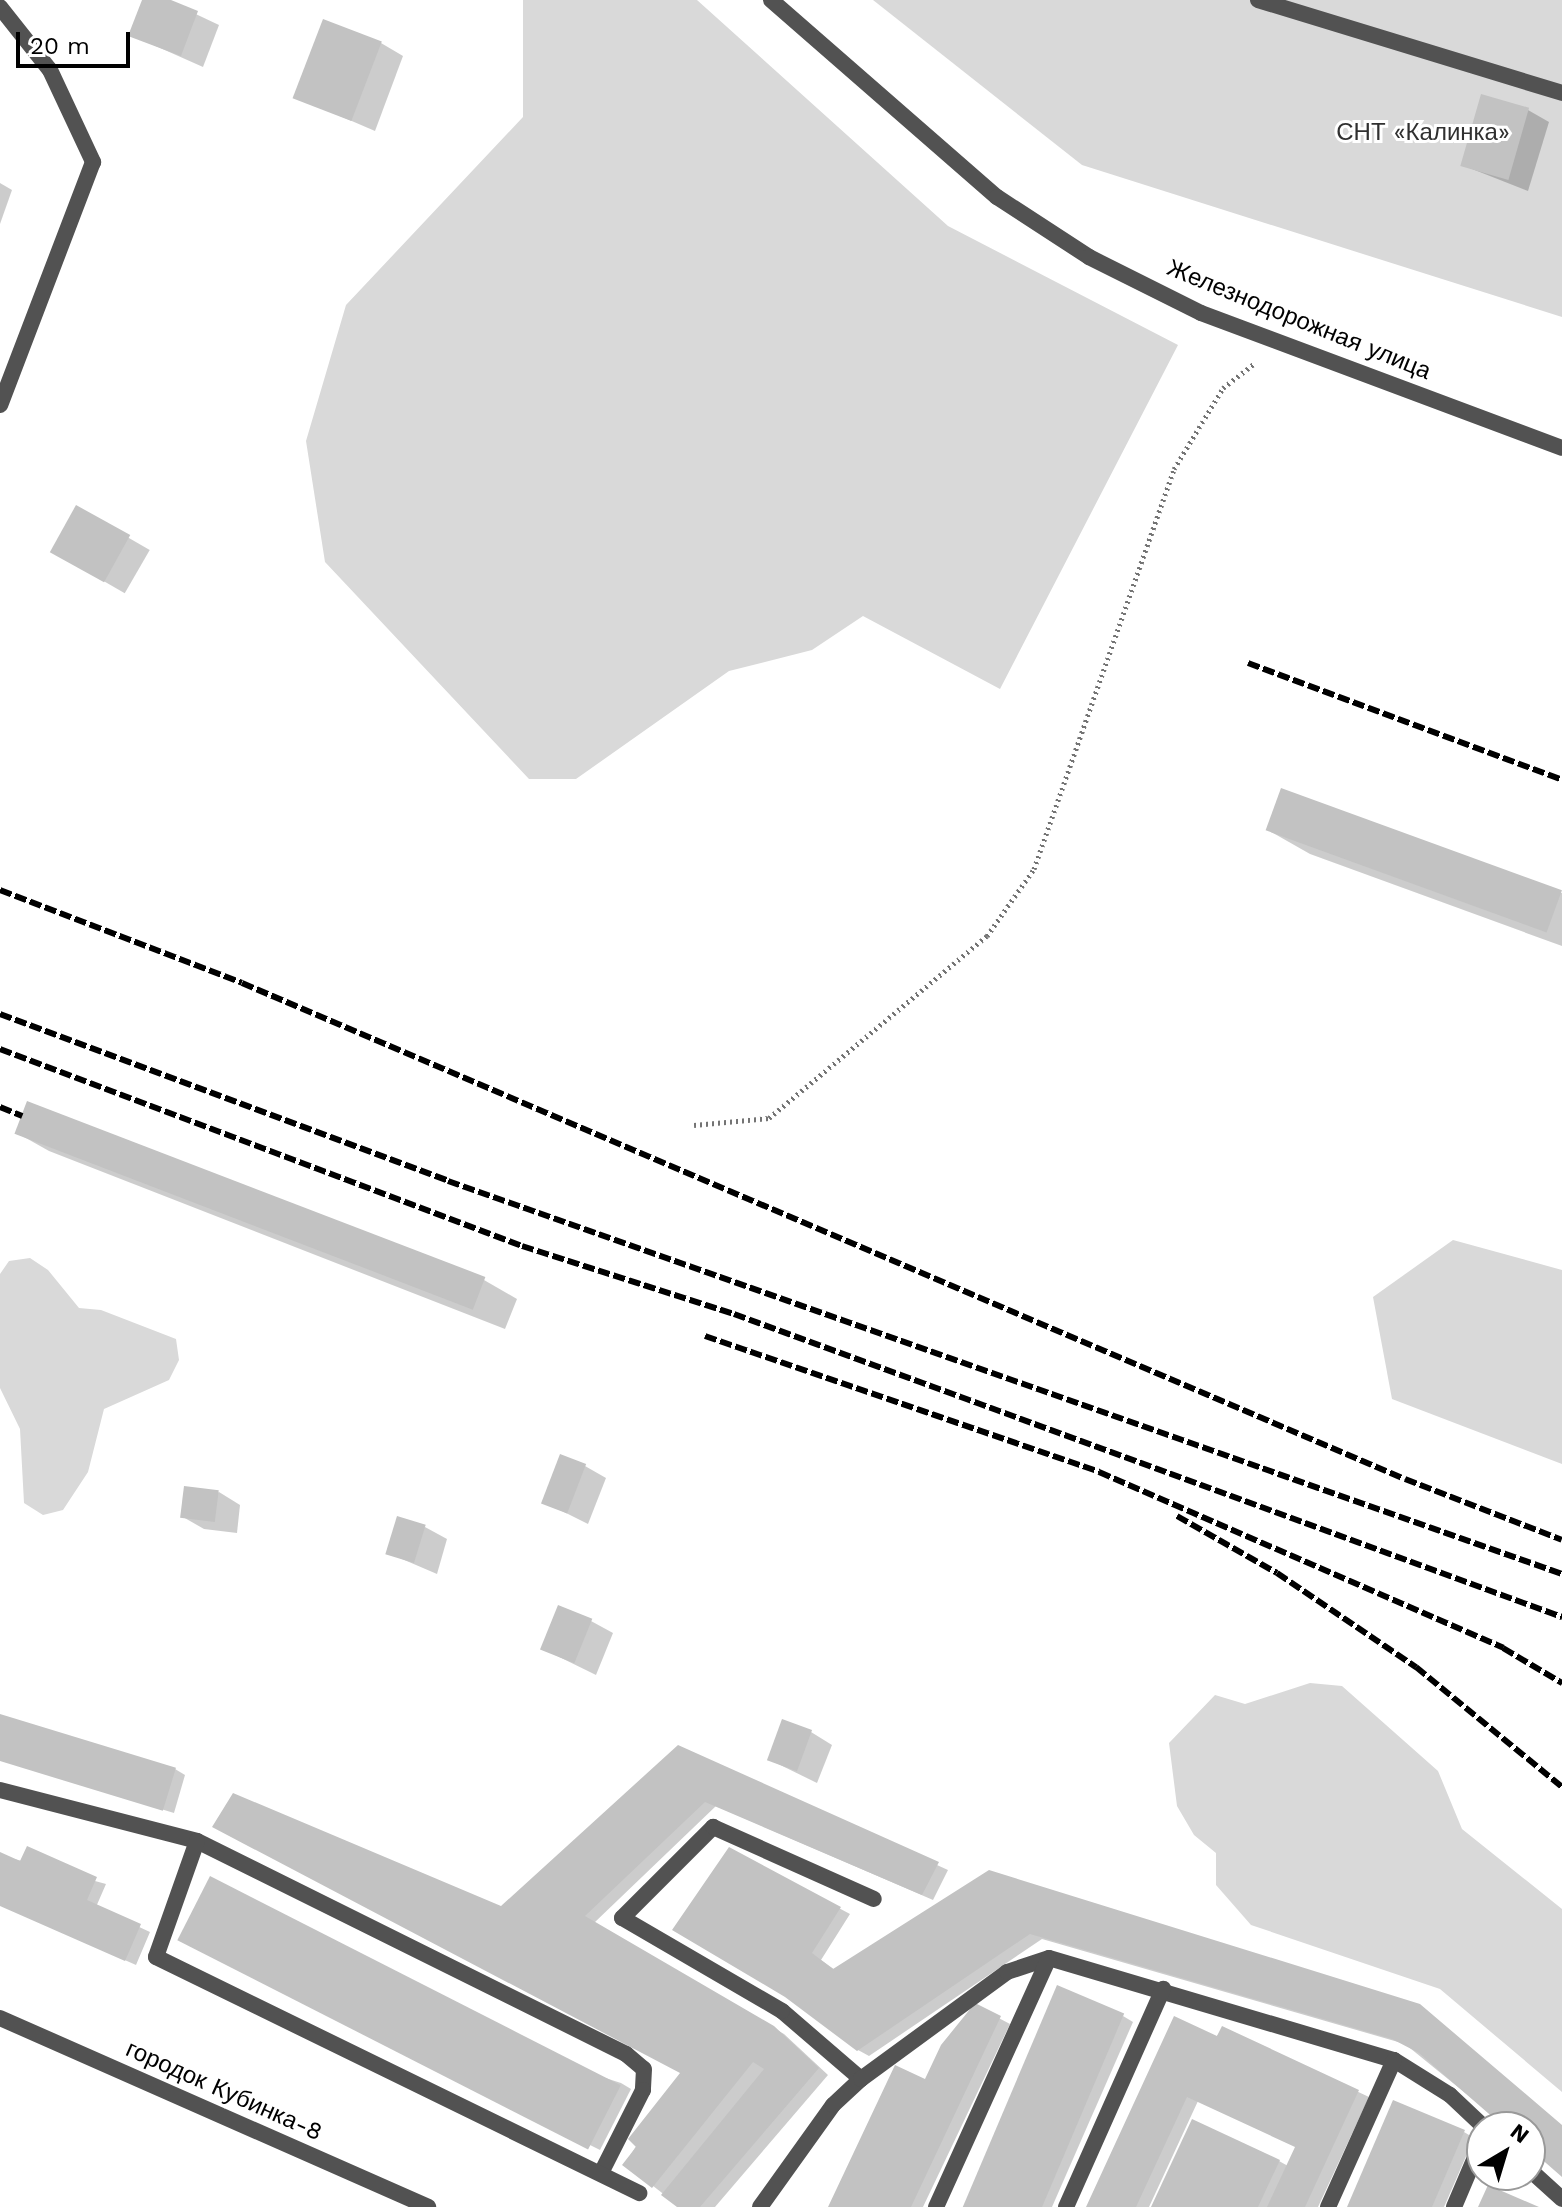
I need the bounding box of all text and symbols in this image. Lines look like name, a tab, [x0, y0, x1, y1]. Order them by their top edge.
scale bar	[20, 16, 134, 66]
text: 20 m	[30, 32, 90, 60]
park label: СНТ «Калинка»	[1336, 119, 1510, 147]
street label: Железнодорожная улица	[1163, 254, 1435, 386]
street label: городок Кубинка-8	[121, 2035, 327, 2147]
north arrow	[1466, 2111, 1546, 2191]
text: N	[1506, 2118, 1534, 2148]

